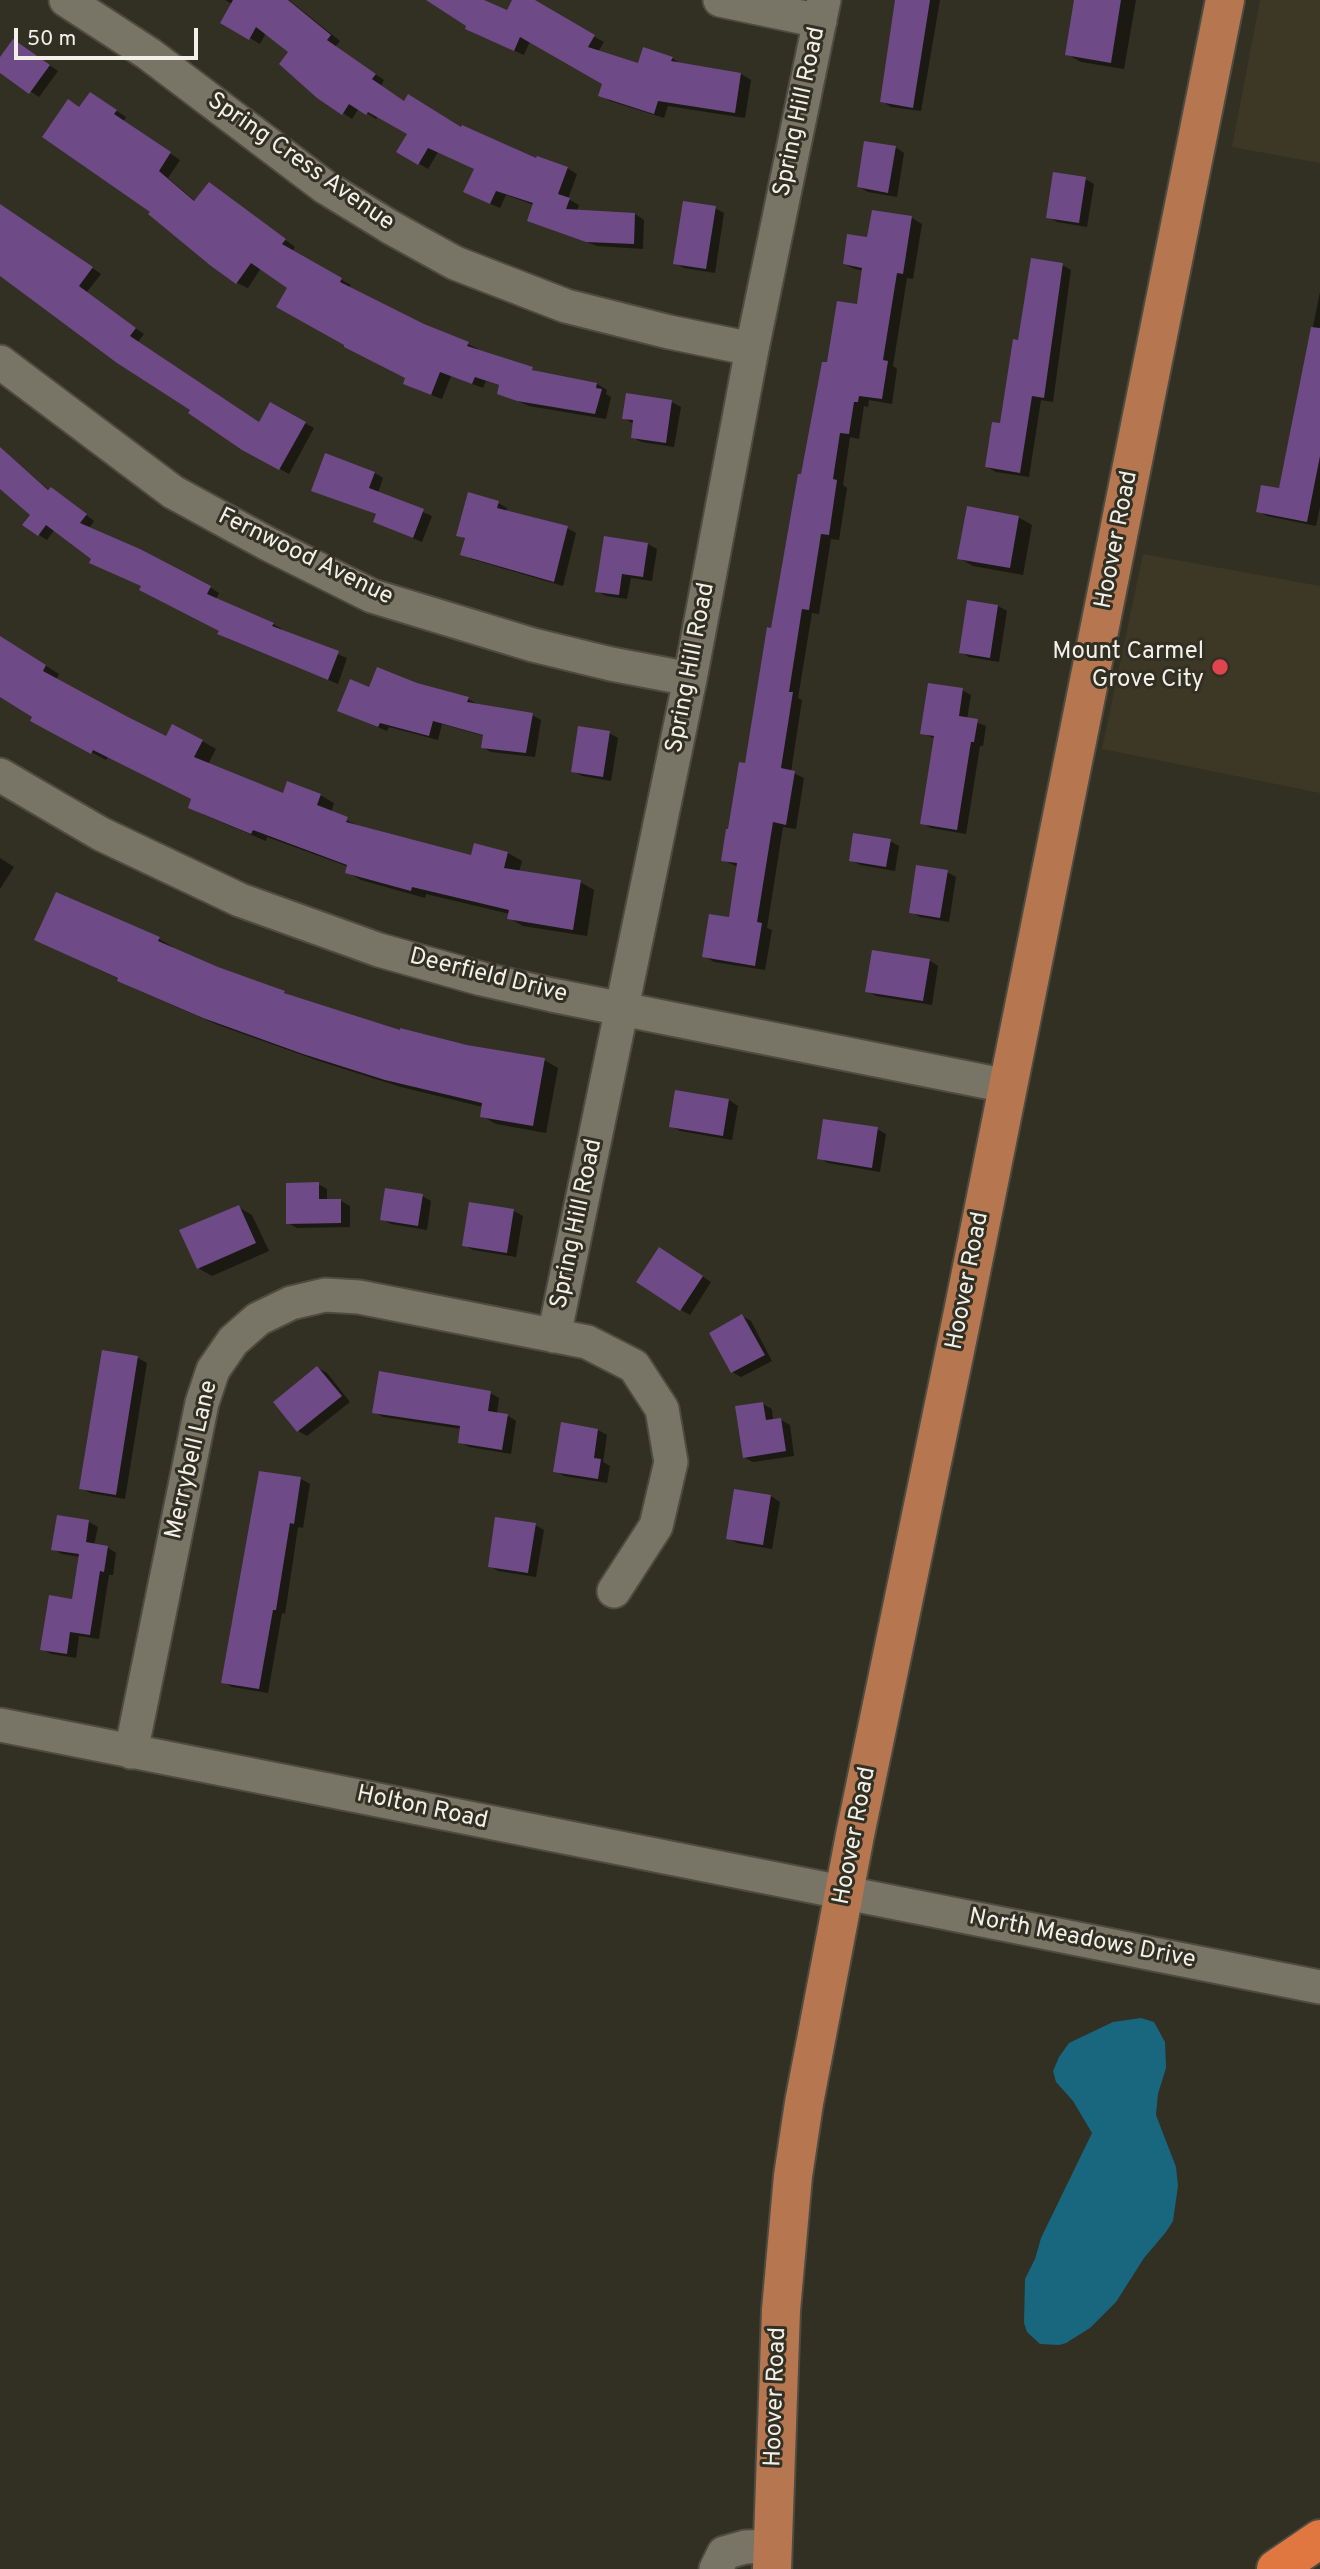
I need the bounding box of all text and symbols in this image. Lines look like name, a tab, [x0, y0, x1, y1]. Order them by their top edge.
scale bar	[18, 14, 201, 58]
street label: Spring Hill Road	[769, 24, 833, 200]
text: 50 m	[27, 26, 76, 53]
street label: Spring Cress Avenue	[201, 88, 399, 238]
street label: Hoover Road	[1091, 469, 1145, 611]
street label: Fernwood Avenue	[213, 503, 397, 613]
street label: Spring Hill Road	[661, 580, 723, 756]
place label: Mount Carmel Grove City	[1052, 639, 1204, 695]
marker: Mount Carmel Grove City	[1210, 657, 1230, 677]
street label: Deerfield Drive	[406, 944, 570, 1010]
street label: Spring Hill Road	[546, 1136, 610, 1312]
street label: Hoover Road	[942, 1210, 996, 1352]
street label: Merrybell Lane	[161, 1378, 225, 1542]
street label: Hoover Road	[829, 1765, 883, 1907]
street label: Holton Road	[354, 1781, 490, 1837]
street label: North Meadows Drive	[966, 1904, 1198, 1976]
street label: Hoover Road	[760, 2327, 794, 2467]

